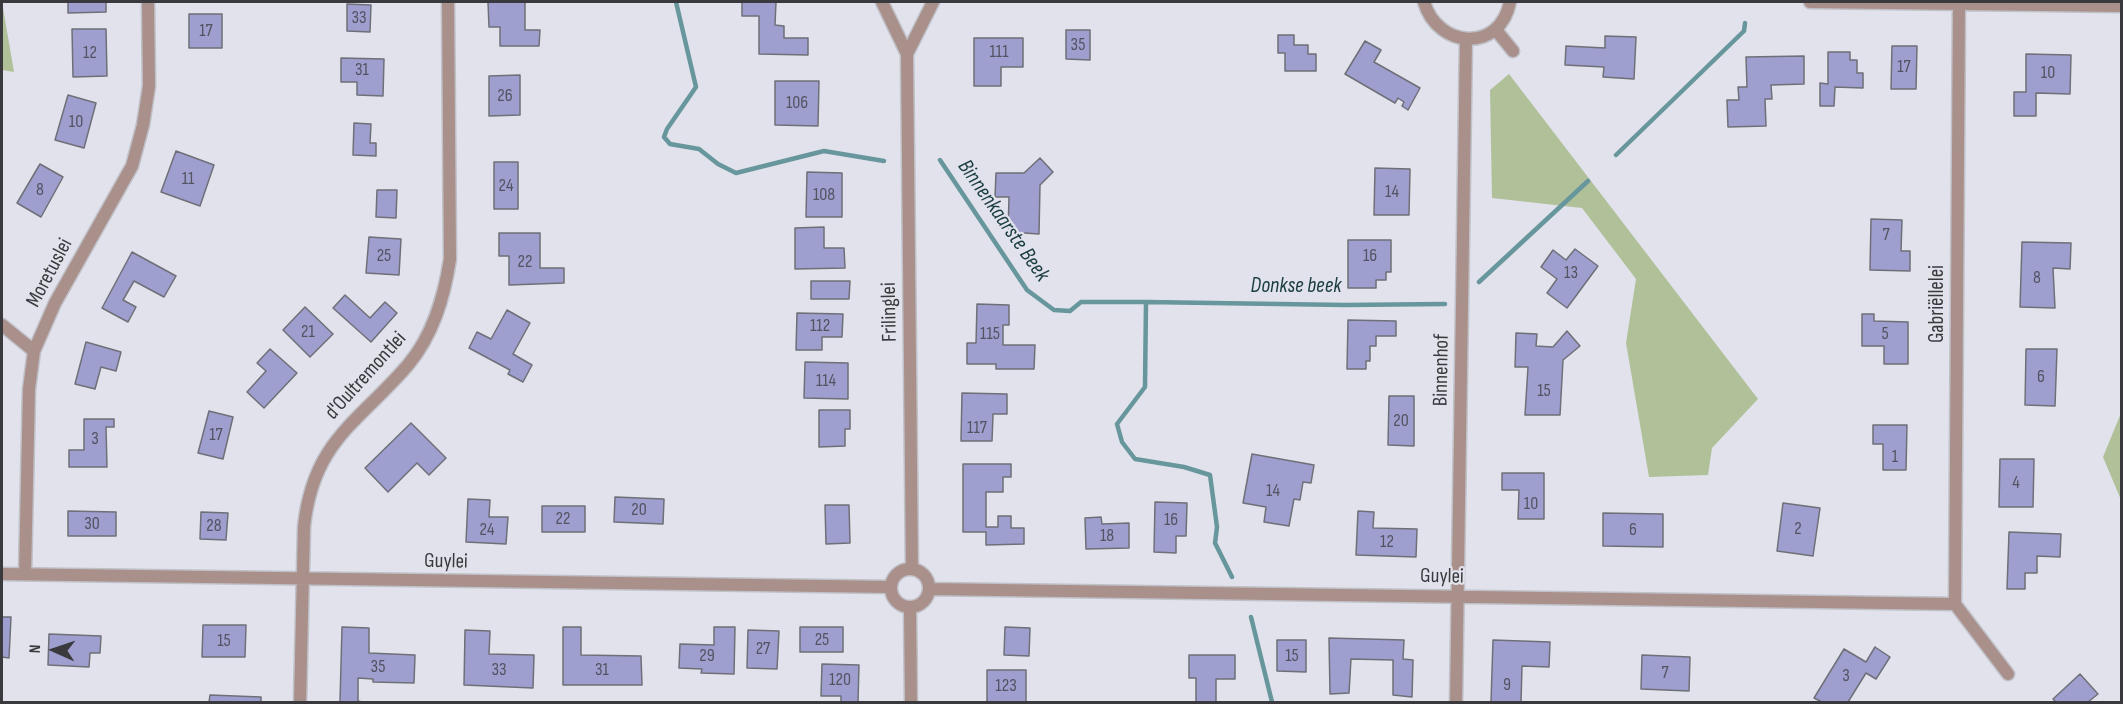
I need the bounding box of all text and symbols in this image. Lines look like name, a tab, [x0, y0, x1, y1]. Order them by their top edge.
house number: 33	[351, 7, 367, 29]
house number: 17	[199, 20, 213, 42]
house number: 35	[1071, 34, 1085, 56]
house number: 111	[990, 41, 1008, 63]
house number: 12	[83, 42, 97, 64]
house number: 17	[1897, 56, 1911, 78]
house number: 31	[355, 59, 369, 81]
house number: 10	[2041, 62, 2055, 84]
house number: 26	[497, 85, 513, 107]
house number: 106	[786, 92, 808, 114]
house number: 10	[69, 111, 83, 133]
water label: Binnenkaarste Beek	[951, 155, 1055, 287]
house number: 11	[182, 168, 194, 190]
house number: 24	[499, 175, 513, 197]
house number: 8	[36, 179, 44, 201]
house number: 14	[1385, 181, 1399, 203]
house number: 108	[813, 184, 835, 206]
house number: 7	[1882, 224, 1890, 246]
street label: Moretuslei	[21, 234, 79, 312]
house number: 25	[377, 245, 391, 267]
house number: 16	[1363, 245, 1377, 267]
house number: 22	[518, 251, 532, 273]
house number: 13	[1564, 262, 1578, 284]
street label: Gabriëllelei	[1925, 265, 1951, 343]
house number: 8	[2033, 267, 2041, 289]
water label: Donkse beek	[1251, 273, 1341, 299]
street label: Frilinglei	[877, 282, 903, 342]
house number: 112	[810, 315, 830, 337]
house number: 21	[301, 321, 315, 343]
house number: 115	[980, 323, 1000, 345]
house number: 5	[1881, 323, 1889, 345]
street label: d'Oultremontlei	[320, 327, 412, 425]
street label: Binnenhof	[1429, 334, 1455, 406]
house number: 6	[2037, 366, 2045, 388]
house number: 114	[816, 370, 836, 392]
house number: 15	[1537, 380, 1551, 402]
house number: 20	[1393, 410, 1409, 432]
house number: 117	[967, 417, 987, 439]
house number: 17	[209, 424, 223, 446]
house number: 3	[91, 428, 99, 450]
house number: 1	[1892, 446, 1898, 468]
house number: 4	[2012, 472, 2020, 494]
house number: 14	[1266, 480, 1280, 502]
house number: 10	[1524, 493, 1538, 515]
house number: 20	[631, 499, 647, 521]
house number: 22	[556, 508, 570, 530]
house number: 16	[1164, 509, 1178, 531]
house number: 30	[84, 513, 100, 535]
house number: 28	[206, 515, 222, 537]
house number: 2	[1794, 518, 1802, 540]
house number: 24	[480, 519, 494, 541]
house number: 6	[1629, 519, 1637, 541]
house number: 18	[1100, 525, 1114, 547]
house number: 12	[1380, 531, 1394, 553]
street label: Guylei	[424, 549, 468, 575]
street label: Guylei	[1420, 564, 1464, 590]
north arrow	[24, 620, 84, 680]
house number: 25	[815, 629, 829, 651]
house number: 15	[217, 630, 231, 652]
house number: 27	[756, 638, 770, 660]
text: N	[26, 644, 45, 654]
house number: 29	[699, 645, 715, 667]
house number: 15	[1285, 645, 1299, 667]
house number: 35	[371, 656, 385, 678]
house number: 33	[491, 659, 507, 681]
house number: 31	[595, 659, 609, 681]
house number: 7	[1661, 662, 1669, 684]
house number: 3	[1842, 665, 1850, 687]
house number: 120	[829, 669, 851, 691]
house number: 9	[1503, 674, 1511, 696]
house number: 123	[995, 675, 1017, 697]

